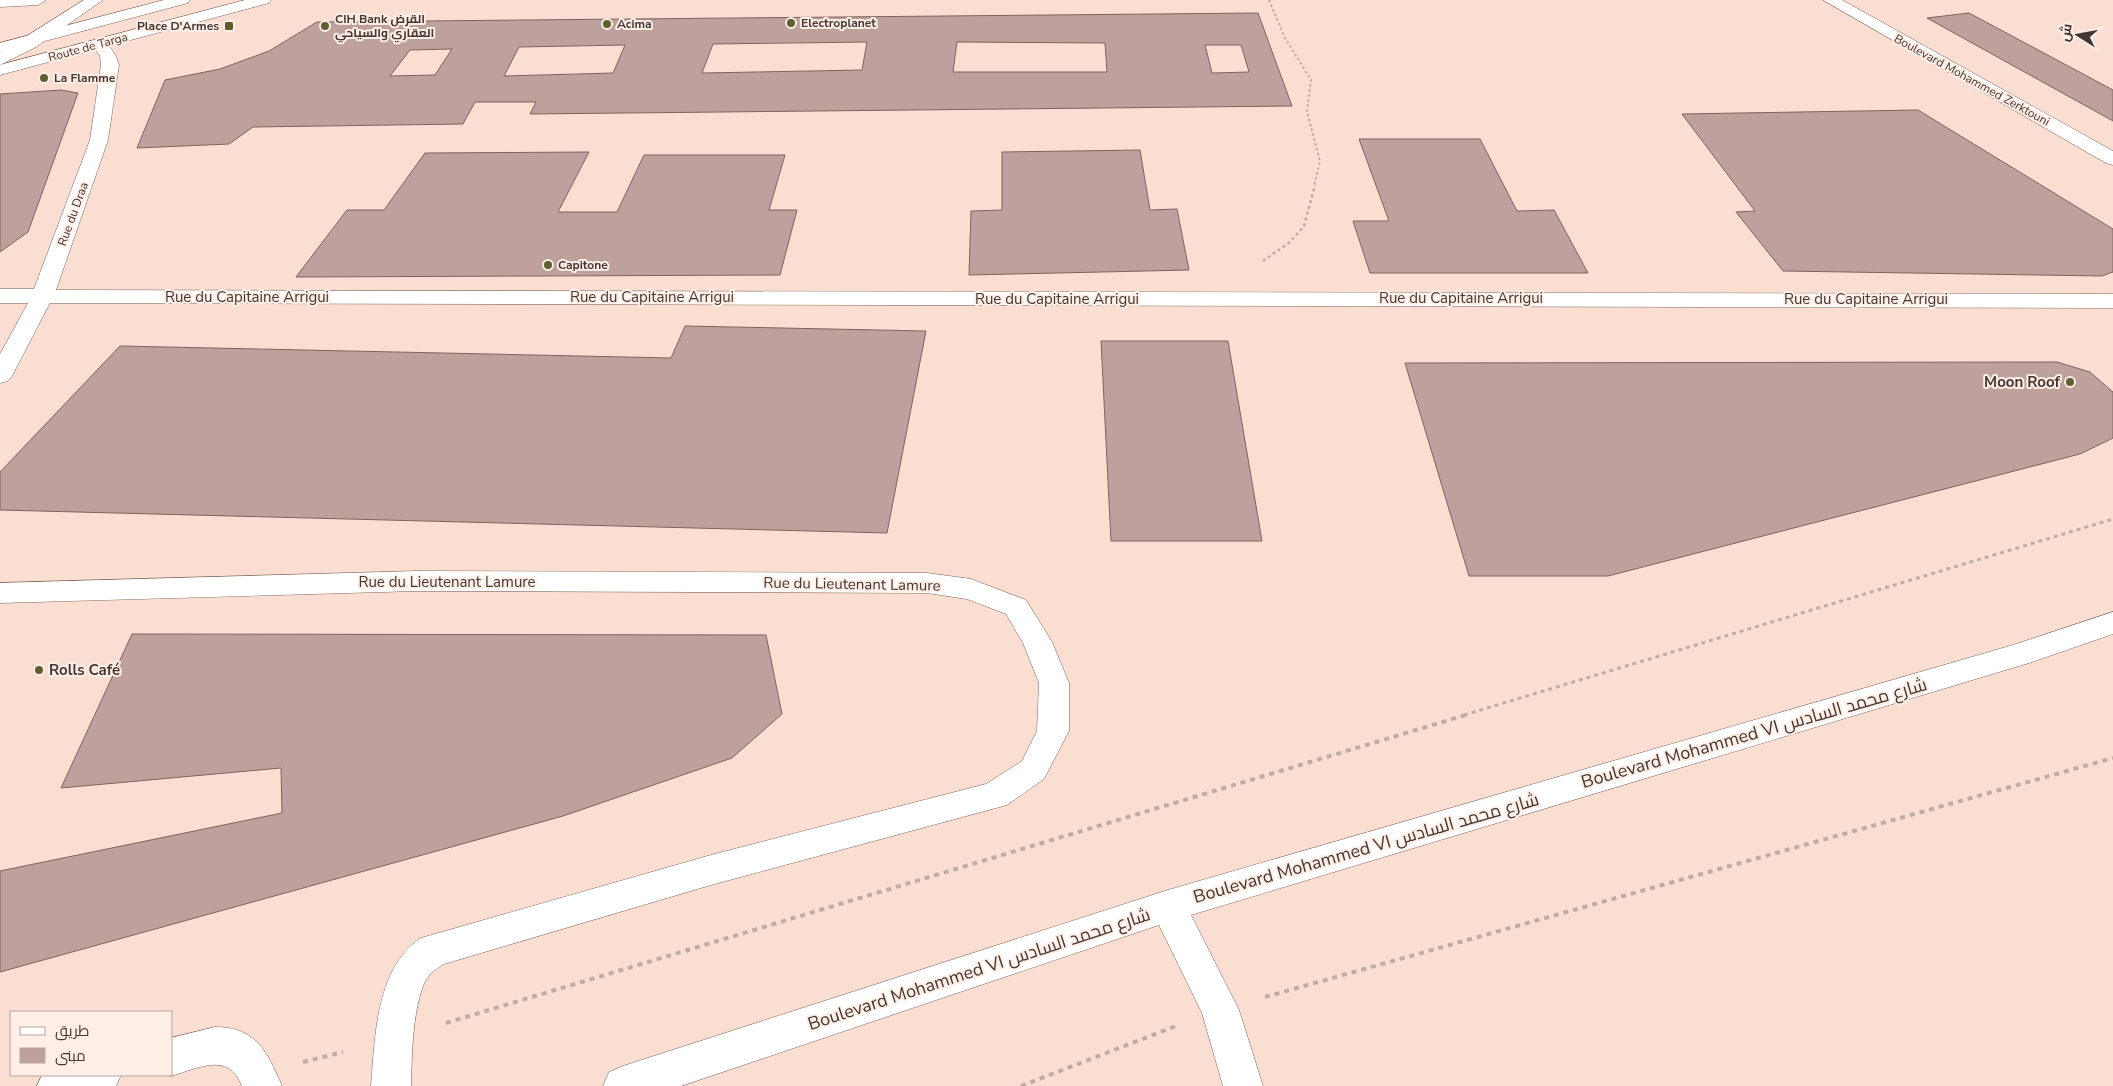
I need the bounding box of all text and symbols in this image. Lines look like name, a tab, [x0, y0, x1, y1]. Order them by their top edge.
north arrow	[2053, 10, 2103, 60]
place label: CIH Bank القرض العقاري والسياحي	[335, 11, 434, 43]
place label: Electroplanet	[801, 15, 876, 31]
place label: Acima	[617, 16, 652, 32]
marker: Electroplanet	[785, 17, 797, 29]
place label: Place D'Armes	[137, 18, 219, 34]
marker: Acima	[601, 18, 613, 30]
marker: Place D'Armes	[223, 20, 235, 32]
marker: CIH Bank القرض العقاري والسياحي	[319, 20, 331, 32]
text: ش	[2055, 22, 2077, 43]
street label: Route de Targa	[46, 29, 130, 65]
street label: Boulevard Mohammed Zerktouni	[1891, 30, 2053, 130]
place label: La Flamme	[54, 70, 116, 86]
marker: La Flamme	[38, 72, 50, 84]
street label: Rue du Draa	[54, 180, 92, 248]
place label: Capitone	[558, 257, 608, 273]
marker: Capitone	[542, 259, 554, 271]
street label: Rue du Capitaine Arrigui	[165, 287, 329, 307]
street label: Rue du Capitaine Arrigui	[570, 287, 734, 307]
street label: Rue du Capitaine Arrigui	[1379, 288, 1543, 308]
street label: Rue du Capitaine Arrigui	[975, 289, 1139, 309]
street label: Rue du Capitaine Arrigui	[1784, 289, 1948, 309]
place label: Moon Roof	[1984, 372, 2061, 392]
marker: Moon Roof	[2064, 376, 2076, 388]
street label: Rue du Lieutenant Lamure	[358, 572, 536, 592]
street label: Rue du Lieutenant Lamure	[763, 572, 941, 596]
place label: Rolls Café	[49, 660, 120, 680]
marker: Rolls Café	[33, 664, 45, 676]
street label: Boulevard Mohammed VI شارع محمد السادس	[1578, 672, 1930, 794]
street label: Boulevard Mohammed VI شارع محمد السادس	[1190, 787, 1542, 909]
street label: Boulevard Mohammed VI شارع محمد السادس	[805, 902, 1153, 1036]
legend	[10, 1011, 172, 1076]
text: طريق	[55, 1021, 89, 1041]
text: مبنى	[55, 1046, 86, 1066]

